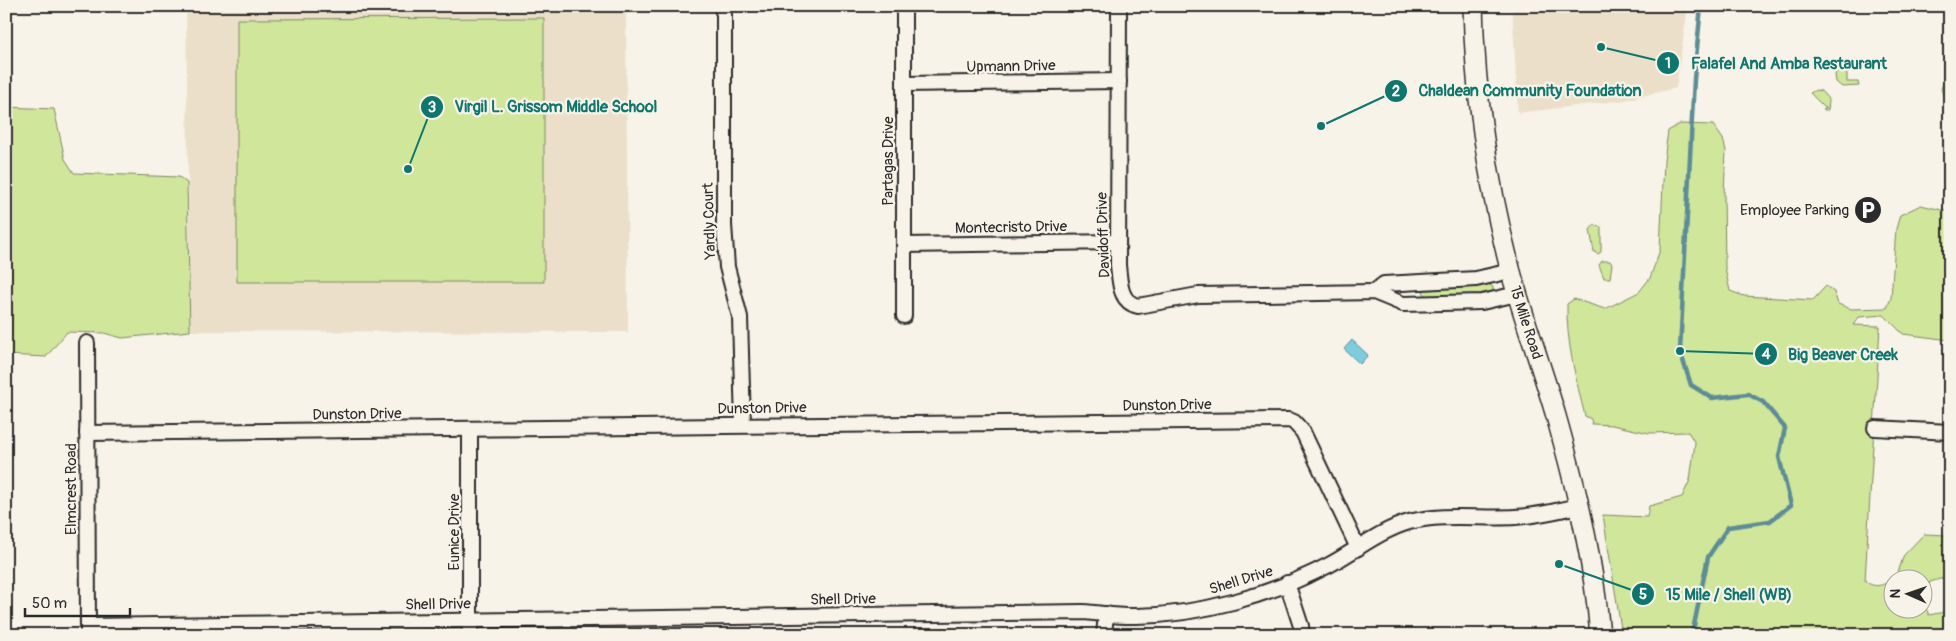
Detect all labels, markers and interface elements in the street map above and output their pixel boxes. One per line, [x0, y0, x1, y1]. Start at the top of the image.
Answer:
callout: Falafel And Amba Restaurant [1656, 48, 1897, 79]
text: 1 [1665, 54, 1671, 73]
text: Falafel And Amba Restaurant [1691, 54, 1887, 74]
street label: Upmann Drive [966, 56, 1056, 77]
callout: Chaldean Community Foundation [1383, 75, 1651, 106]
text: Chaldean Community Foundation [1418, 81, 1642, 101]
text: 2 [1392, 82, 1400, 101]
callout: Virgil L. Grissom Middle School [420, 91, 668, 122]
text: Virgil L. Grissom Middle School [455, 97, 658, 117]
text: 3 [428, 98, 436, 117]
street label: Partagas Drive [879, 116, 898, 206]
street label: Yardly Court [699, 181, 720, 261]
street label: Davidoff Drive [1092, 191, 1114, 278]
parking icon: Employee Parking [1853, 195, 1883, 225]
place label: Employee Parking [1740, 201, 1849, 220]
street label: Montecristo Drive [955, 217, 1068, 238]
street label: 15 Mile Road [1505, 284, 1546, 362]
callout: Big Beaver Creek [1753, 339, 1908, 370]
text: 4 [1762, 345, 1771, 364]
text: Big Beaver Creek [1788, 345, 1898, 365]
street label: Dunston Drive [1122, 395, 1212, 416]
street label: Dunston Drive [717, 398, 807, 419]
street label: Dunston Drive [312, 404, 402, 425]
street label: Elmcrest Road [62, 443, 81, 535]
street label: Eunice Drive [445, 493, 464, 570]
street label: Shell Drive [1207, 562, 1276, 599]
north arrow [1884, 568, 1934, 618]
callout: 15 Mile / Shell (WB) [1631, 579, 1802, 610]
text: 5 [1639, 585, 1647, 604]
text: 15 Mile / Shell (WB) [1666, 585, 1792, 605]
scale bar [25, 586, 130, 618]
street label: Shell Drive [810, 589, 877, 610]
text: N [1887, 589, 1904, 599]
text: 50 m [32, 594, 67, 613]
street label: Shell Drive [405, 594, 472, 615]

